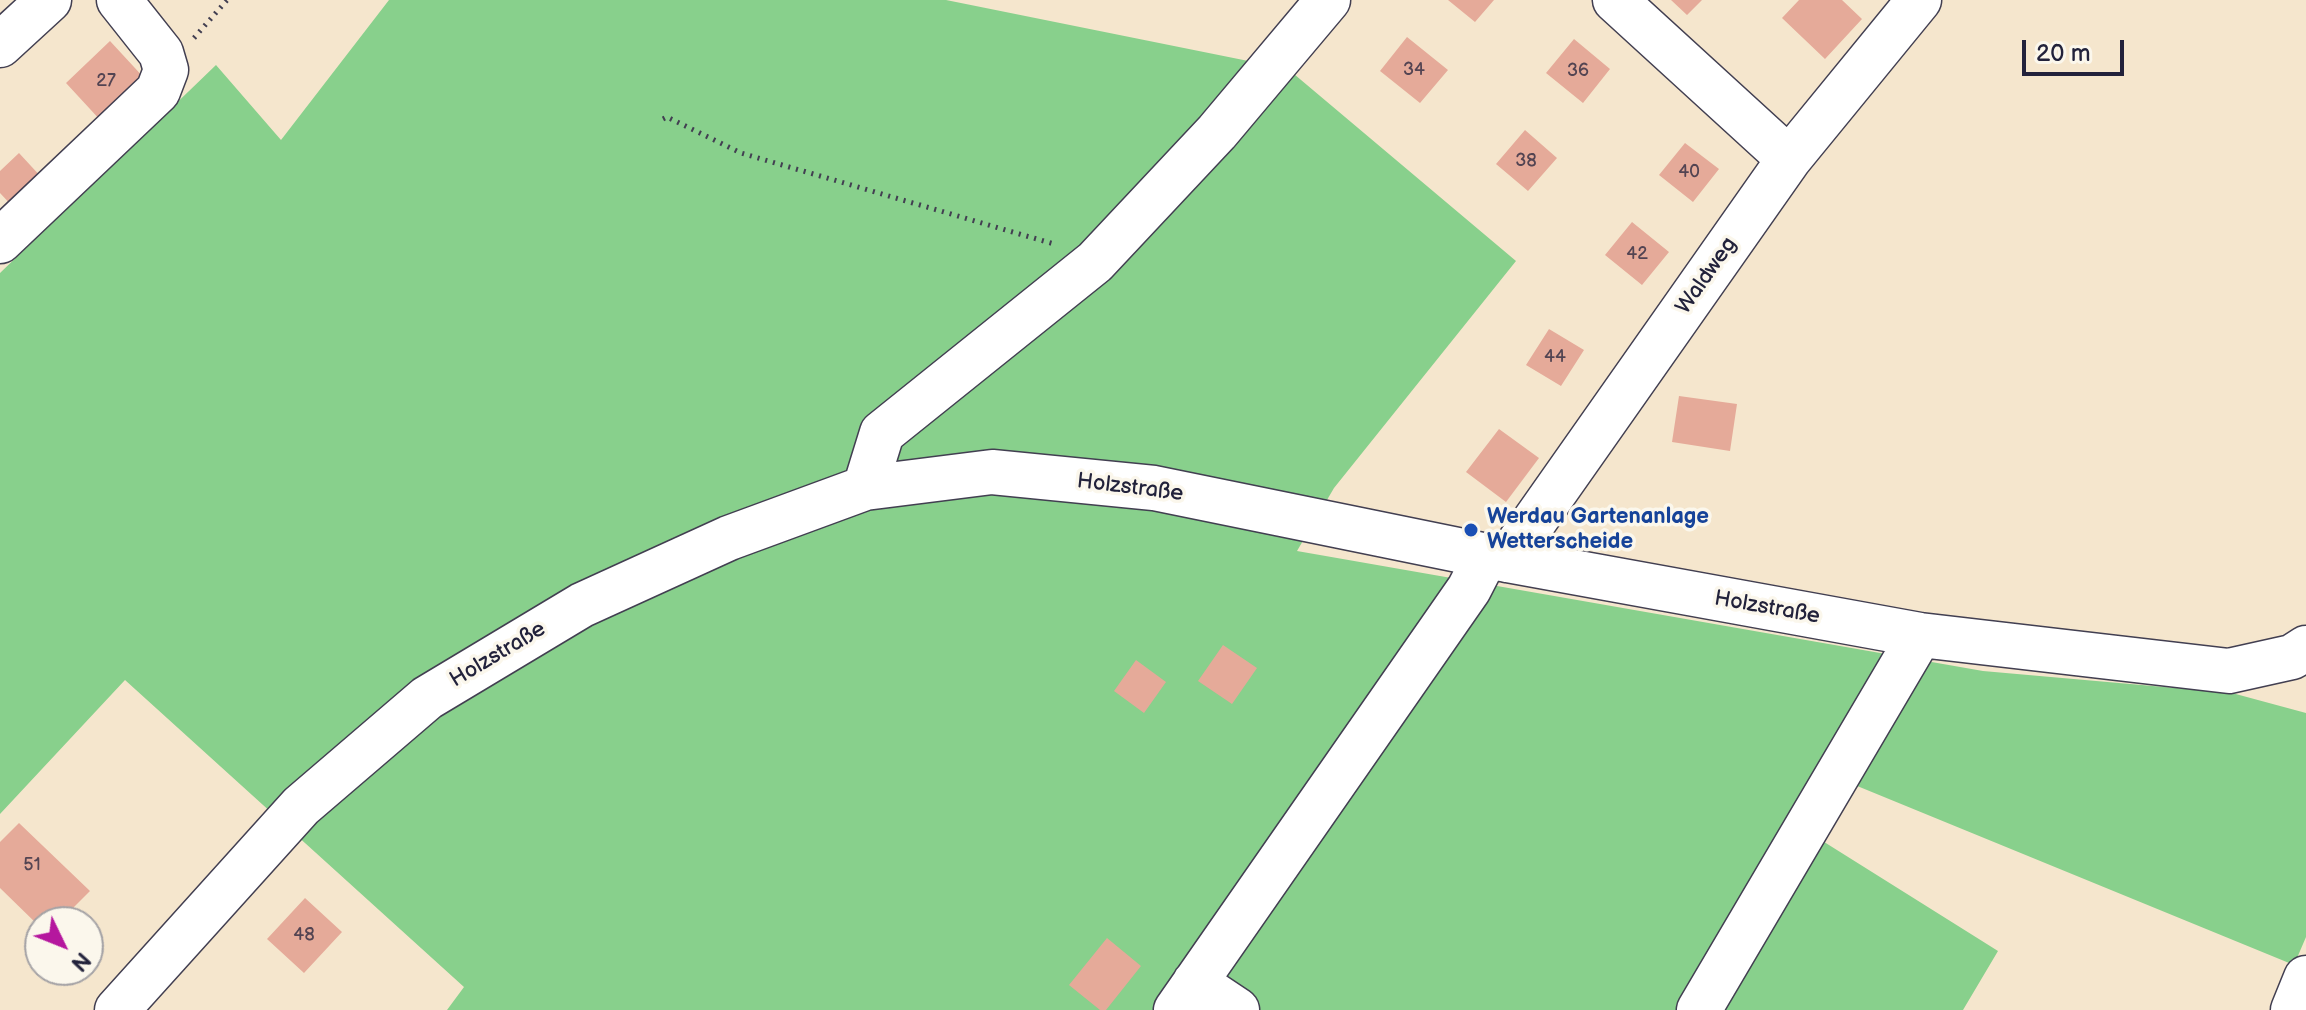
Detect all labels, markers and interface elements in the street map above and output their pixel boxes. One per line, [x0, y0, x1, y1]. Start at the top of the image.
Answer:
scale bar [2026, 24, 2128, 74]
text: 20 m [2036, 39, 2091, 68]
house number: 34 [1403, 59, 1425, 81]
house number: 36 [1567, 60, 1589, 82]
house number: 27 [96, 70, 116, 92]
house number: 38 [1515, 150, 1537, 172]
house number: 40 [1678, 161, 1700, 183]
street label: Waldweg [1671, 232, 1743, 320]
house number: 42 [1626, 243, 1648, 265]
house number: 44 [1544, 346, 1566, 368]
street label: Holzstraße [1075, 468, 1185, 508]
place label: Werdau Gartenanlage Wetterscheide [1487, 504, 1709, 556]
marker: Werdau Gartenanlage Wetterscheide [1462, 521, 1480, 539]
street label: Holzstraße [1712, 586, 1822, 630]
street label: Holzstraße [445, 616, 551, 694]
house number: 51 [23, 854, 41, 876]
north arrow [24, 906, 104, 986]
house number: 48 [293, 924, 315, 946]
text: N [65, 946, 96, 977]

